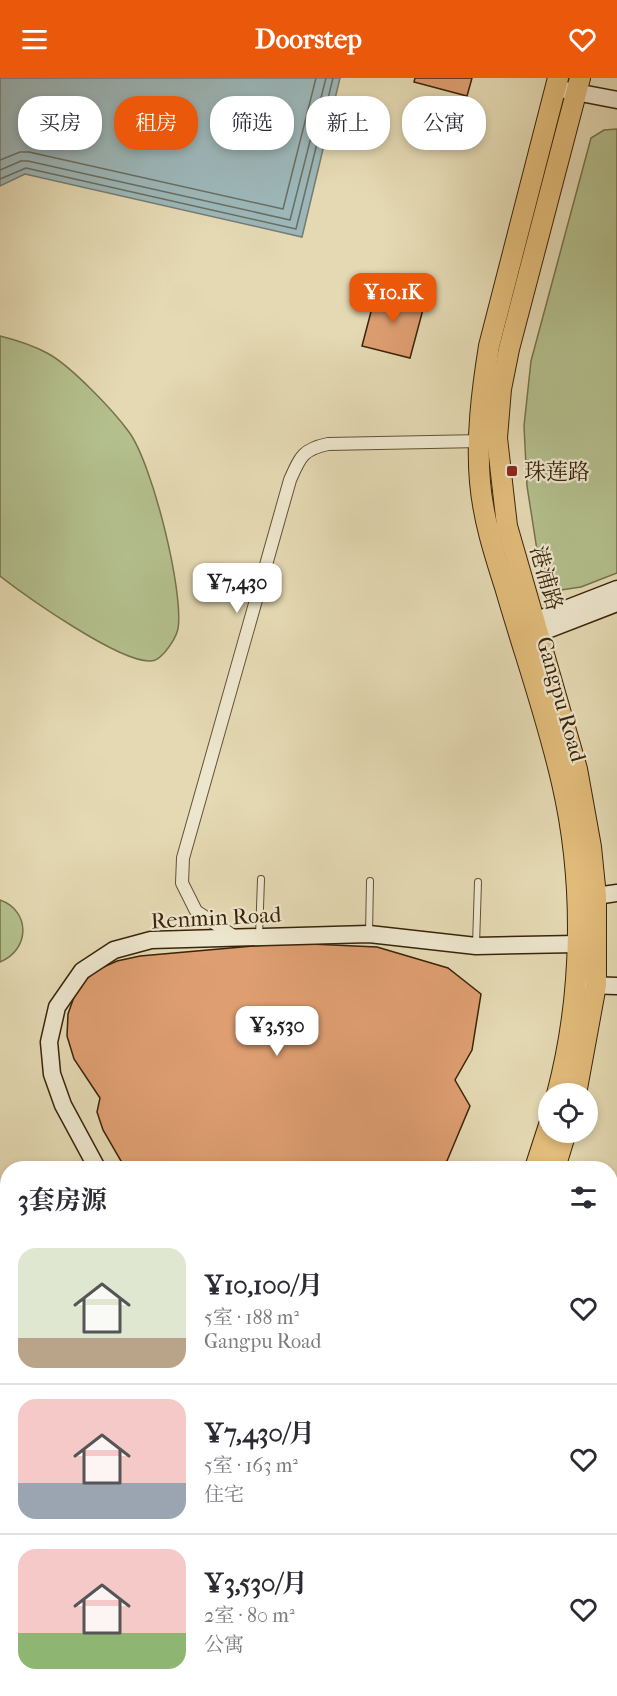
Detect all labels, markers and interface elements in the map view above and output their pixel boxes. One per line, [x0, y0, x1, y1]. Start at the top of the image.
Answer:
icon: menu [18, 23, 51, 56]
text: Doorstep [255, 23, 362, 55]
icon: heart [566, 23, 599, 56]
chip: 买房 [18, 96, 102, 150]
chip: 租房 [114, 96, 198, 150]
chip: 筛选 [210, 96, 294, 150]
chip: 新上 [306, 96, 390, 150]
chip: 公寓 [402, 96, 486, 150]
pin: ¥10.1K [344, 273, 442, 324]
text: ¥10.1K [363, 281, 423, 304]
place label: 珠莲路 [524, 459, 590, 485]
marker: 珠莲路 [505, 464, 519, 478]
street label: 港浦路 [524, 543, 568, 614]
pin: ¥7,430 [188, 563, 286, 614]
text: ¥7,430 [207, 571, 267, 594]
street label: Gangpu Road [531, 634, 592, 766]
street label: Renmin Road [150, 902, 283, 934]
pin: ¥3,530 [228, 1006, 326, 1057]
text: ¥3,530 [250, 1014, 304, 1037]
map controls [538, 1083, 598, 1143]
button: locate [538, 1083, 598, 1143]
icon: filters [567, 1181, 600, 1214]
text: 3套房源 [18, 1185, 107, 1216]
text: ¥10,100/月 [204, 1270, 323, 1301]
icon: home [66, 1272, 138, 1344]
icon: heart [567, 1292, 600, 1325]
text: 5室 · 188 m² [204, 1306, 299, 1329]
text: Gangpu Road [204, 1330, 321, 1353]
text: ¥7,430/月 [204, 1418, 315, 1449]
icon: home [66, 1423, 138, 1495]
icon: heart [567, 1443, 600, 1476]
text: 5室 · 163 m² [204, 1454, 298, 1477]
text: 住宅 [204, 1483, 244, 1506]
text: ¥3,530/月 [204, 1568, 308, 1599]
icon: home [66, 1573, 138, 1645]
icon: heart [567, 1593, 600, 1626]
text: 2室 · 80 m² [204, 1604, 295, 1627]
text: 公寓 [204, 1633, 244, 1656]

